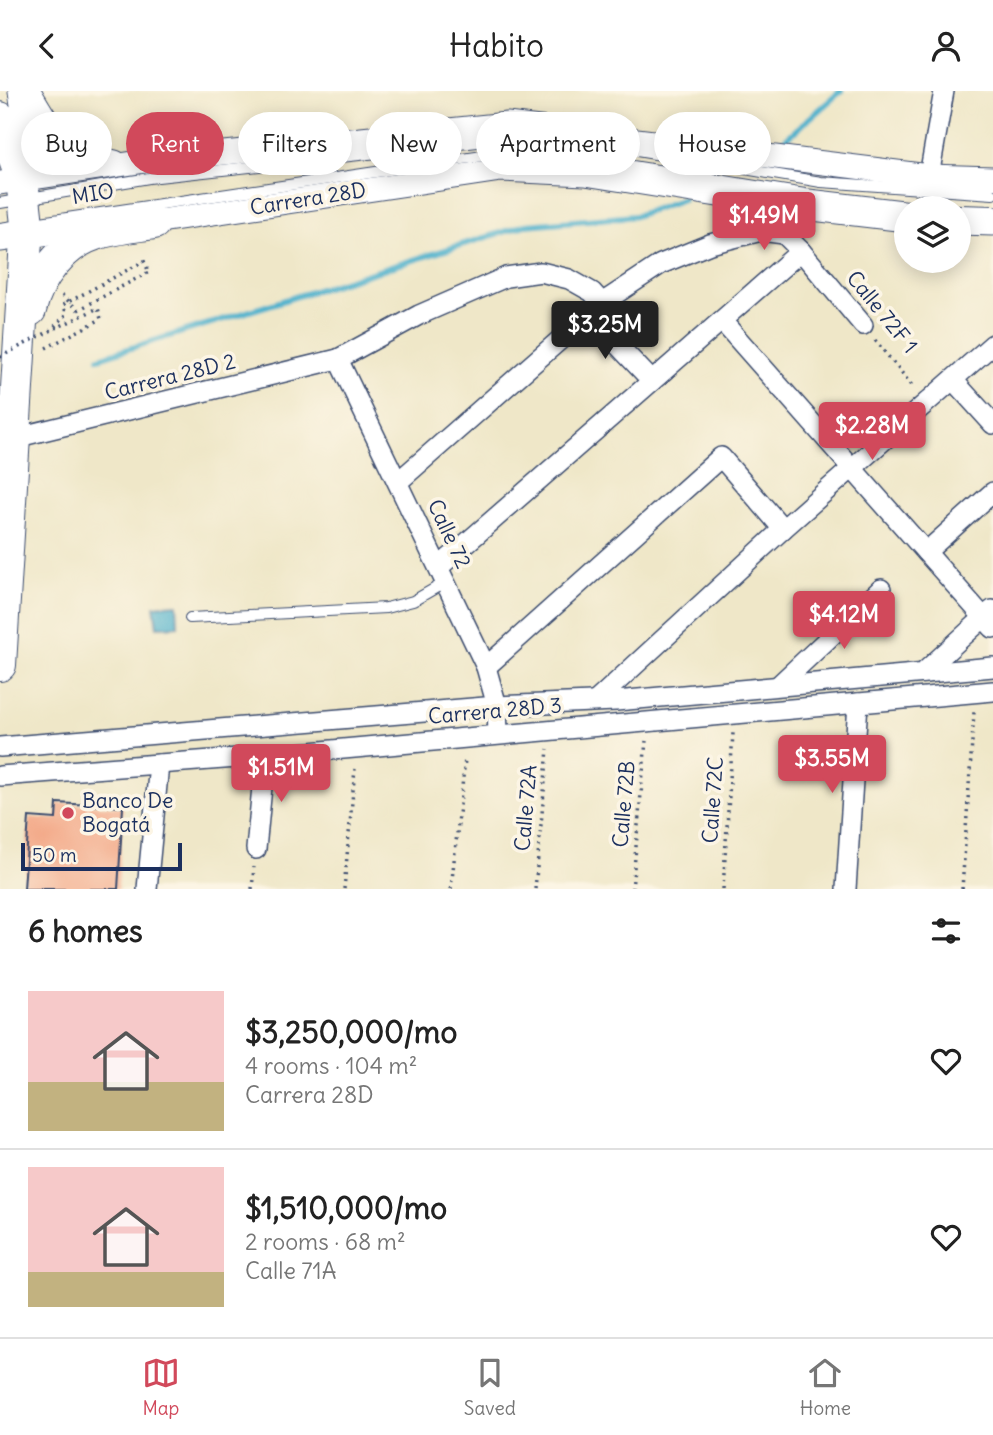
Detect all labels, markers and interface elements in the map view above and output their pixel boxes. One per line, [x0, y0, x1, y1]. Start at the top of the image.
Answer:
text: Habito [449, 25, 544, 66]
icon: back [28, 27, 66, 65]
icon: person [927, 27, 965, 65]
chip: Buy [21, 112, 112, 175]
chip: Rent [126, 112, 224, 175]
chip: Filters [238, 112, 352, 175]
chip: New [366, 112, 462, 175]
chip: Apartment [476, 112, 640, 175]
chip: House [654, 112, 771, 175]
street label: Carrera 28D [248, 176, 368, 221]
street label: MIO [70, 177, 116, 210]
pin: $1.49M [707, 193, 821, 252]
map controls [894, 196, 971, 273]
button: layers [894, 196, 971, 273]
text: $1.49M [728, 200, 800, 229]
street label: Calle 72F 1 [841, 265, 924, 358]
pin: $3.25M [548, 301, 662, 361]
text: $3.25M [567, 309, 643, 338]
street label: Carrera 28D 2 [102, 347, 238, 406]
pin: $2.28M [815, 403, 929, 462]
text: $2.28M [835, 410, 909, 439]
street label: Calle 72 [422, 495, 477, 573]
pin: $4.12M [787, 591, 901, 651]
text: $4.12M [809, 599, 879, 628]
street label: Carrera 28D 3 [427, 691, 563, 730]
pin: $3.55M [775, 735, 889, 795]
text: $3.55M [794, 743, 870, 772]
pin: $1.51M [224, 745, 338, 804]
text: $1.51M [247, 752, 315, 781]
street label: Calle 72C [696, 755, 729, 844]
street label: Calle 72B [606, 759, 641, 848]
street label: Calle 72A [508, 764, 543, 852]
place label: Banco De Bogatá [82, 787, 173, 838]
marker: Banco De Bogatá [60, 805, 76, 821]
scale bar [21, 840, 182, 872]
text: 50 m [32, 843, 77, 867]
text: 6 homes [28, 912, 143, 950]
icon: filters [927, 912, 965, 950]
text: $3,250,000/mo [245, 1013, 457, 1051]
icon: home [84, 1019, 168, 1103]
icon: heart [927, 1042, 965, 1080]
text: 4 rooms · 104 m² [245, 1051, 417, 1080]
text: Carrera 28D [245, 1080, 373, 1109]
text: $1,510,000/mo [245, 1189, 447, 1227]
icon: home [84, 1195, 168, 1279]
icon: heart [927, 1218, 965, 1256]
text: 2 rooms · 68 m² [245, 1227, 406, 1256]
text: Calle 71A [245, 1256, 336, 1285]
tab: Map [142, 1354, 180, 1420]
tab: Saved [464, 1354, 516, 1420]
tab: Home [800, 1354, 851, 1420]

